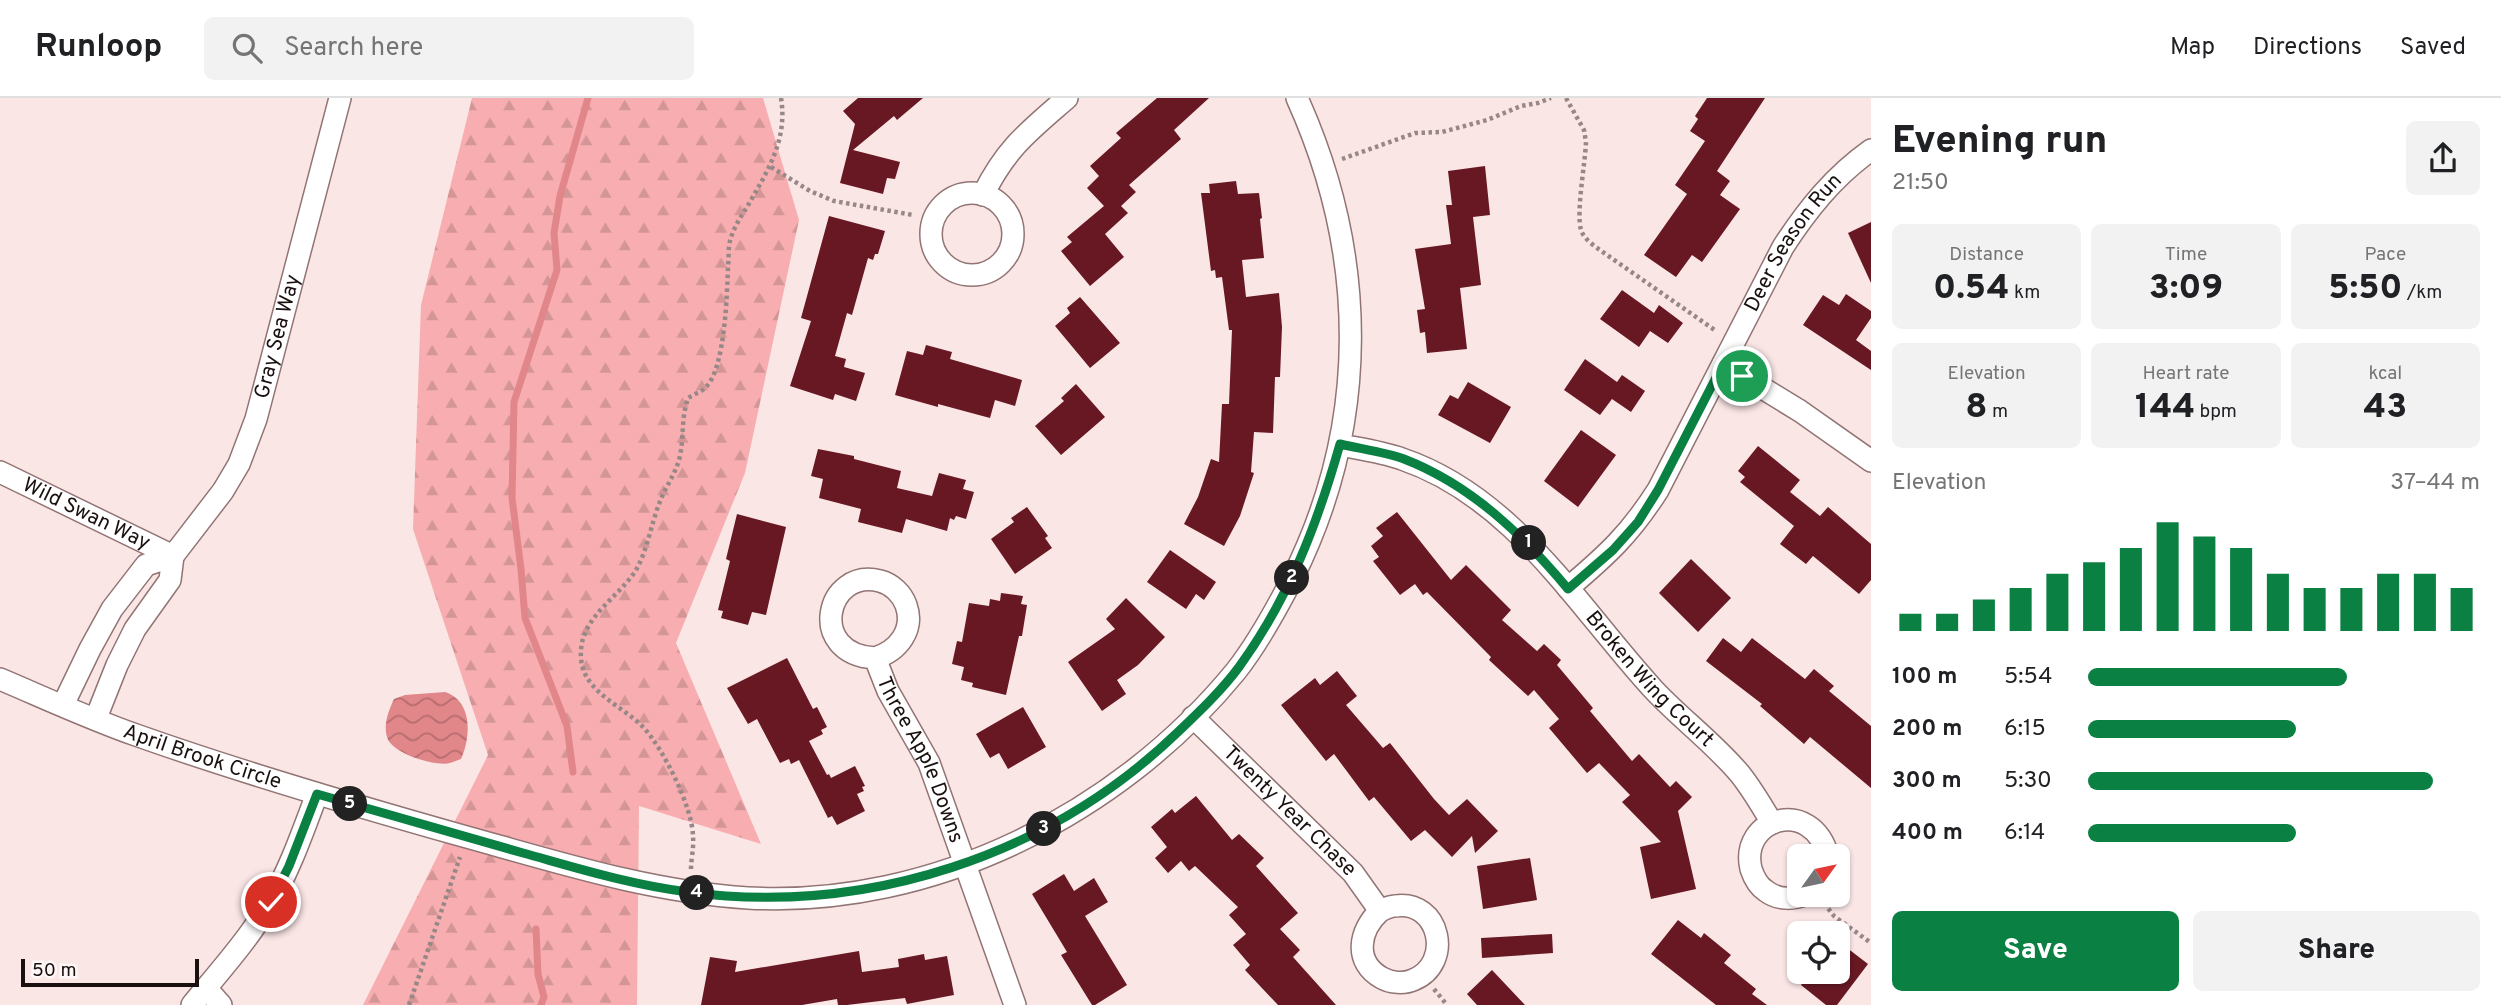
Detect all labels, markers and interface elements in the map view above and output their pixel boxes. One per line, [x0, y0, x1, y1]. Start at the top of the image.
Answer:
search box [204, 17, 694, 80]
text: Runloop [35, 27, 162, 69]
icon: search [228, 29, 266, 67]
text: Search here [284, 32, 423, 65]
text: Map [2170, 33, 2215, 63]
text: Directions [2253, 33, 2362, 63]
text: Saved [2400, 33, 2466, 63]
text: Evening run [1892, 118, 2107, 167]
button: share [2406, 121, 2480, 195]
street label: Deer Season Run [1738, 168, 1848, 316]
text: 21:50 [1892, 169, 1949, 198]
text: Distance [1949, 243, 2024, 267]
text: Time [2165, 243, 2207, 267]
text: Pace [2364, 243, 2406, 267]
text: 0.54 [1933, 267, 2010, 311]
text: 3:09 [2149, 267, 2223, 311]
text: 5:50 [2328, 267, 2403, 311]
street label: Gray Sea Way [248, 272, 307, 402]
text: km [2010, 281, 2040, 305]
text: /km [2403, 281, 2442, 305]
pin [1712, 346, 1772, 406]
icon: arrive [1723, 357, 1761, 395]
text: Elevation [1948, 362, 2026, 386]
text: Heart rate [2143, 362, 2229, 386]
text: kcal [2368, 362, 2402, 386]
text: 8 [1965, 386, 1988, 430]
text: 144 [2135, 386, 2195, 430]
text: 43 [2363, 386, 2407, 430]
text: m [1988, 400, 2008, 424]
text: bpm [2195, 400, 2237, 424]
text: Elevation [1892, 469, 1987, 498]
text: 37–44 m [2390, 469, 2480, 498]
street label: Wild Swan Way [18, 471, 155, 556]
pin: 1 [1512, 526, 1546, 560]
text: 1 [1525, 530, 1532, 554]
pin: 2 [1274, 560, 1310, 596]
text: 2 [1286, 565, 1297, 589]
street label: Broken Wing Court [1579, 605, 1720, 753]
text: 100 m [1892, 663, 1957, 692]
text: 5:54 [2004, 663, 2052, 692]
street label: Three Apple Downs [870, 673, 970, 847]
text: 200 m [1892, 715, 1962, 744]
text: 6:15 [2004, 715, 2046, 744]
street label: April Brook Circle [120, 718, 285, 796]
street label: Twenty Year Chase [1217, 740, 1362, 883]
text: 300 m [1892, 767, 1962, 796]
text: 5:30 [2004, 767, 2052, 796]
pin: 5 [332, 786, 368, 822]
text: 5 [344, 791, 355, 815]
pin: 3 [1026, 812, 1062, 846]
text: 3 [1038, 816, 1049, 840]
text: 400 m [1892, 819, 1963, 848]
text: 6:14 [2004, 819, 2045, 848]
north arrow [1787, 844, 1850, 906]
map controls [1787, 844, 1850, 984]
pin [241, 872, 301, 932]
pin: 4 [680, 876, 714, 910]
text: 4 [690, 880, 703, 904]
icon: check [252, 883, 290, 921]
button: Save [1892, 911, 2179, 991]
button: Share [2193, 911, 2480, 991]
button: locate [1787, 921, 1850, 984]
scale bar [21, 956, 200, 988]
text: 50 m [32, 959, 77, 983]

